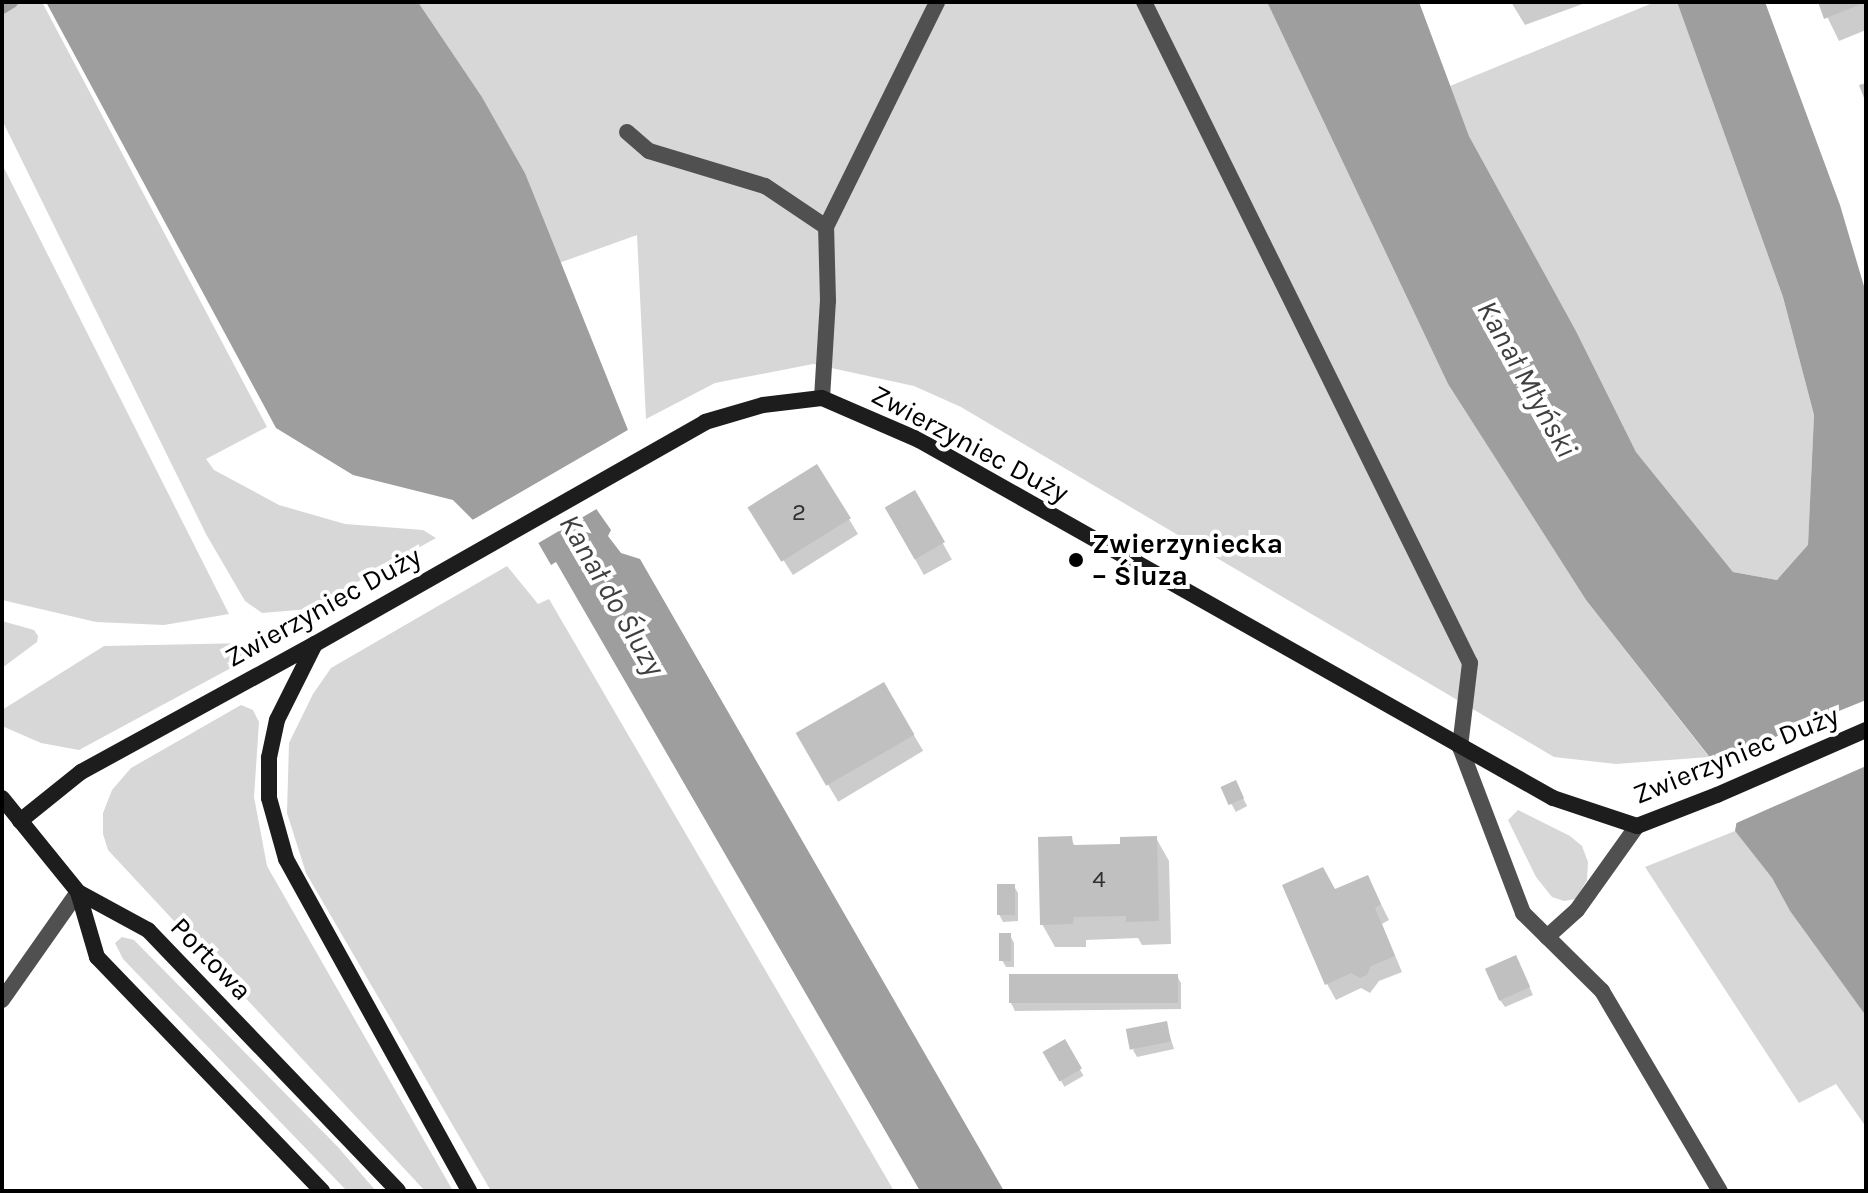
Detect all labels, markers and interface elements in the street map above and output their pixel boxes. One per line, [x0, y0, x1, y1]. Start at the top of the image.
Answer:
water label: Kanał Młyński [1469, 294, 1585, 464]
street label: Zwierzyniec Duży [866, 378, 1074, 510]
house number: 2 [792, 499, 806, 527]
water label: Kanał do Śluzy [551, 508, 673, 682]
place label: Zwierzyniecka – Śluza [1092, 527, 1283, 593]
street label: Zwierzyniec Duży [219, 539, 427, 675]
marker: Zwierzyniecka – Śluza [1067, 551, 1085, 569]
street label: Zwierzyniec Duży [1628, 699, 1844, 811]
house number: 4 [1092, 866, 1106, 894]
street label: Portowa [163, 910, 259, 1008]

